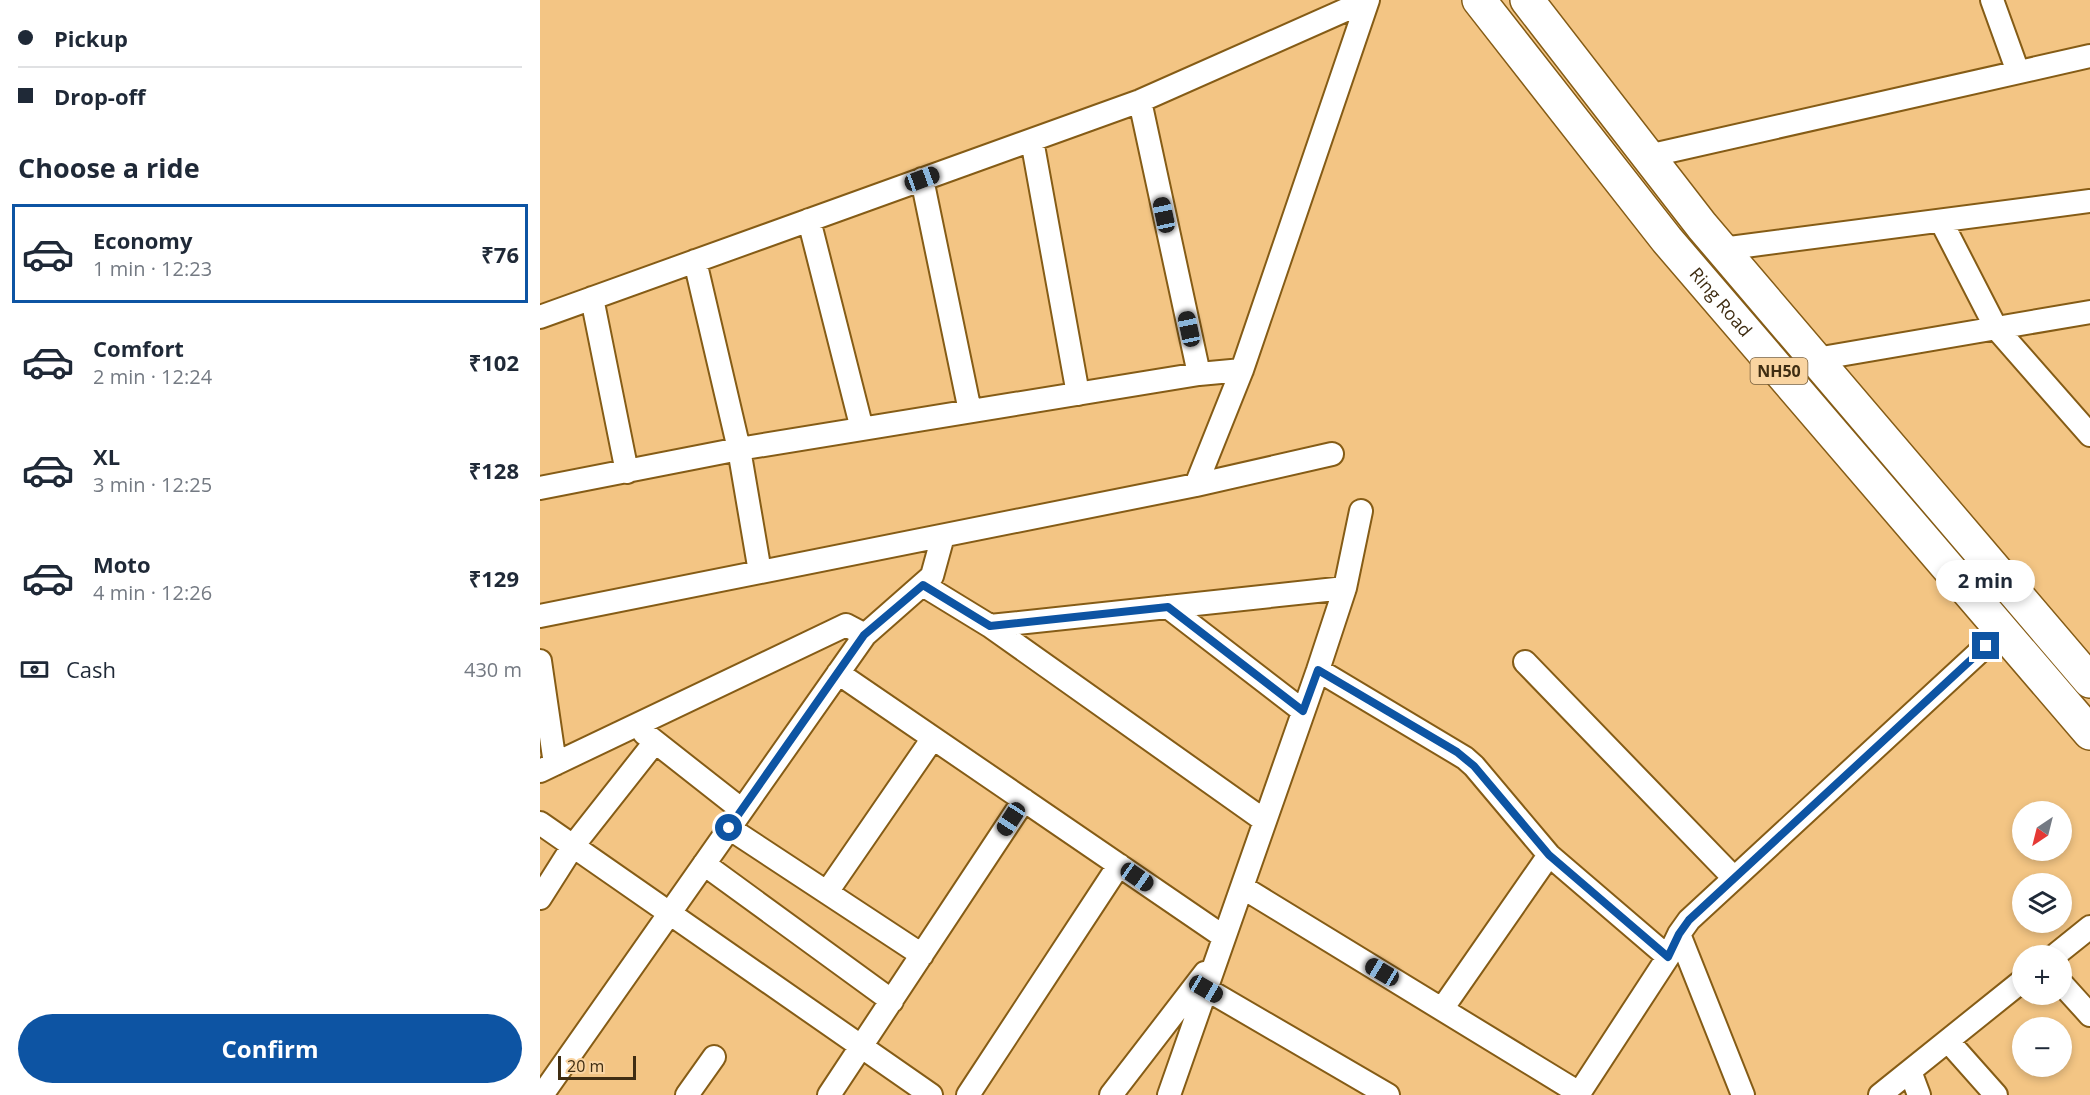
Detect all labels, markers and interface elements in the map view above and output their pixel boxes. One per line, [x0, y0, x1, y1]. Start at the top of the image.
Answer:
text: Pickup [54, 23, 128, 53]
text: Drop-off [54, 81, 146, 111]
text: Choose a ride [18, 149, 200, 186]
car [902, 164, 942, 194]
car [1151, 196, 1177, 234]
text: Economy [93, 225, 192, 255]
icon: car [21, 227, 75, 281]
text: ₹76 [481, 239, 519, 269]
text: 1 min · 12:23 [93, 255, 212, 282]
street label: Ring Road [1685, 262, 1758, 341]
car [1176, 310, 1202, 348]
text: Comfort [93, 333, 184, 363]
icon: car [21, 335, 75, 389]
text: ₹102 [469, 347, 519, 377]
road number: NH50 [1750, 358, 1808, 384]
text: 2 min · 12:24 [93, 363, 212, 390]
text: XL [93, 441, 120, 471]
icon: car [21, 443, 75, 497]
text: ₹128 [469, 455, 519, 485]
text: 3 min · 12:25 [93, 471, 212, 498]
text: Moto [93, 549, 151, 579]
icon: car [21, 551, 75, 605]
callout: 2 min [1936, 559, 2036, 601]
text: ₹129 [469, 563, 519, 593]
text: 2 min [1958, 567, 2013, 594]
text: 4 min · 12:26 [93, 579, 212, 606]
route end [1972, 632, 1999, 659]
icon: cash [18, 653, 51, 686]
text: Cash [66, 654, 116, 684]
text: 430 m [464, 656, 522, 683]
car [994, 799, 1028, 839]
north arrow [2012, 801, 2072, 861]
map controls [2012, 801, 2072, 1077]
route start [715, 814, 742, 841]
car [1117, 859, 1157, 895]
button: layers [2012, 873, 2072, 933]
button: + [2012, 945, 2072, 1005]
car [1362, 955, 1402, 989]
car [1186, 972, 1226, 1006]
button: Confirm [18, 1014, 522, 1083]
button: − [2012, 1017, 2072, 1077]
scale bar [558, 1053, 636, 1080]
text: 20 m [567, 1055, 604, 1077]

